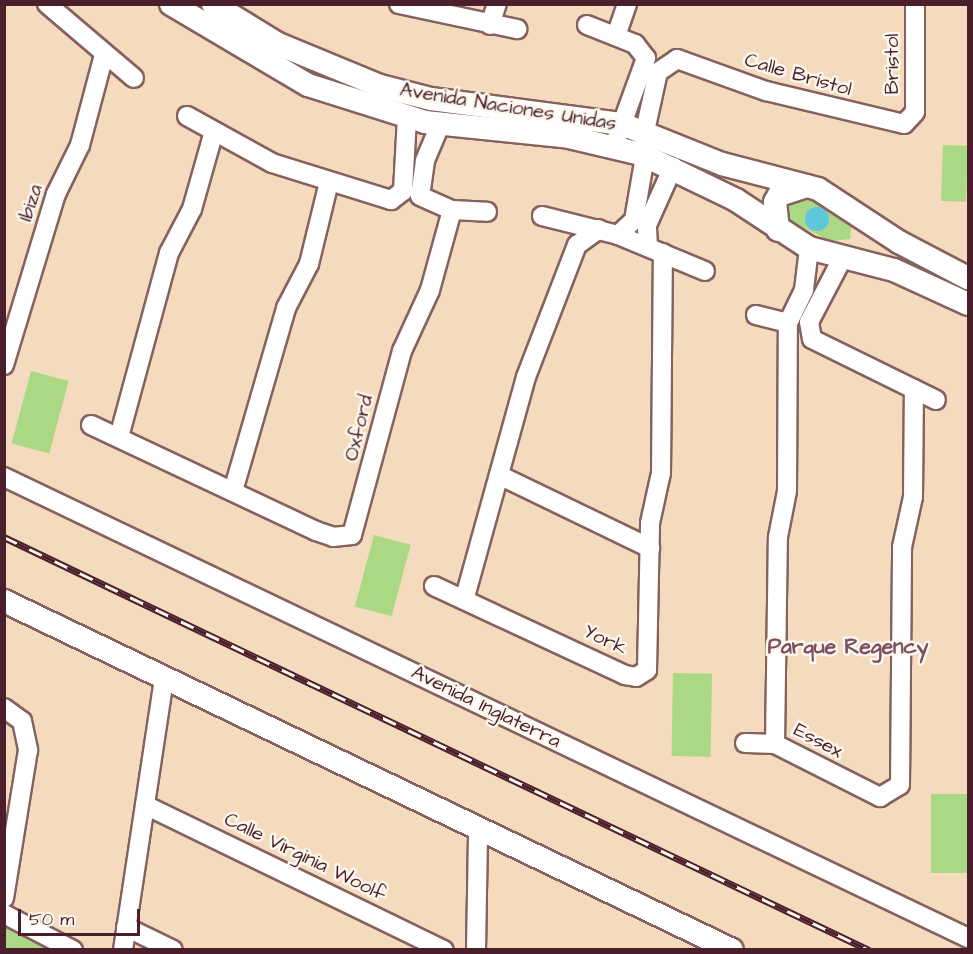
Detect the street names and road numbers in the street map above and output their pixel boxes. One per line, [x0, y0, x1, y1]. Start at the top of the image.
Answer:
street label: Bristol [880, 34, 904, 94]
street label: Calle Brístol [742, 48, 854, 102]
street label: Avenida Naciones Unidas [398, 78, 618, 136]
street label: Ibiza [14, 182, 48, 224]
street label: Oxford [339, 392, 379, 464]
street label: York [579, 619, 631, 661]
street label: Avenida Inglaterra [407, 660, 565, 754]
street label: Essex [789, 718, 847, 764]
street label: Calle Virginia Woolf [220, 807, 390, 907]

